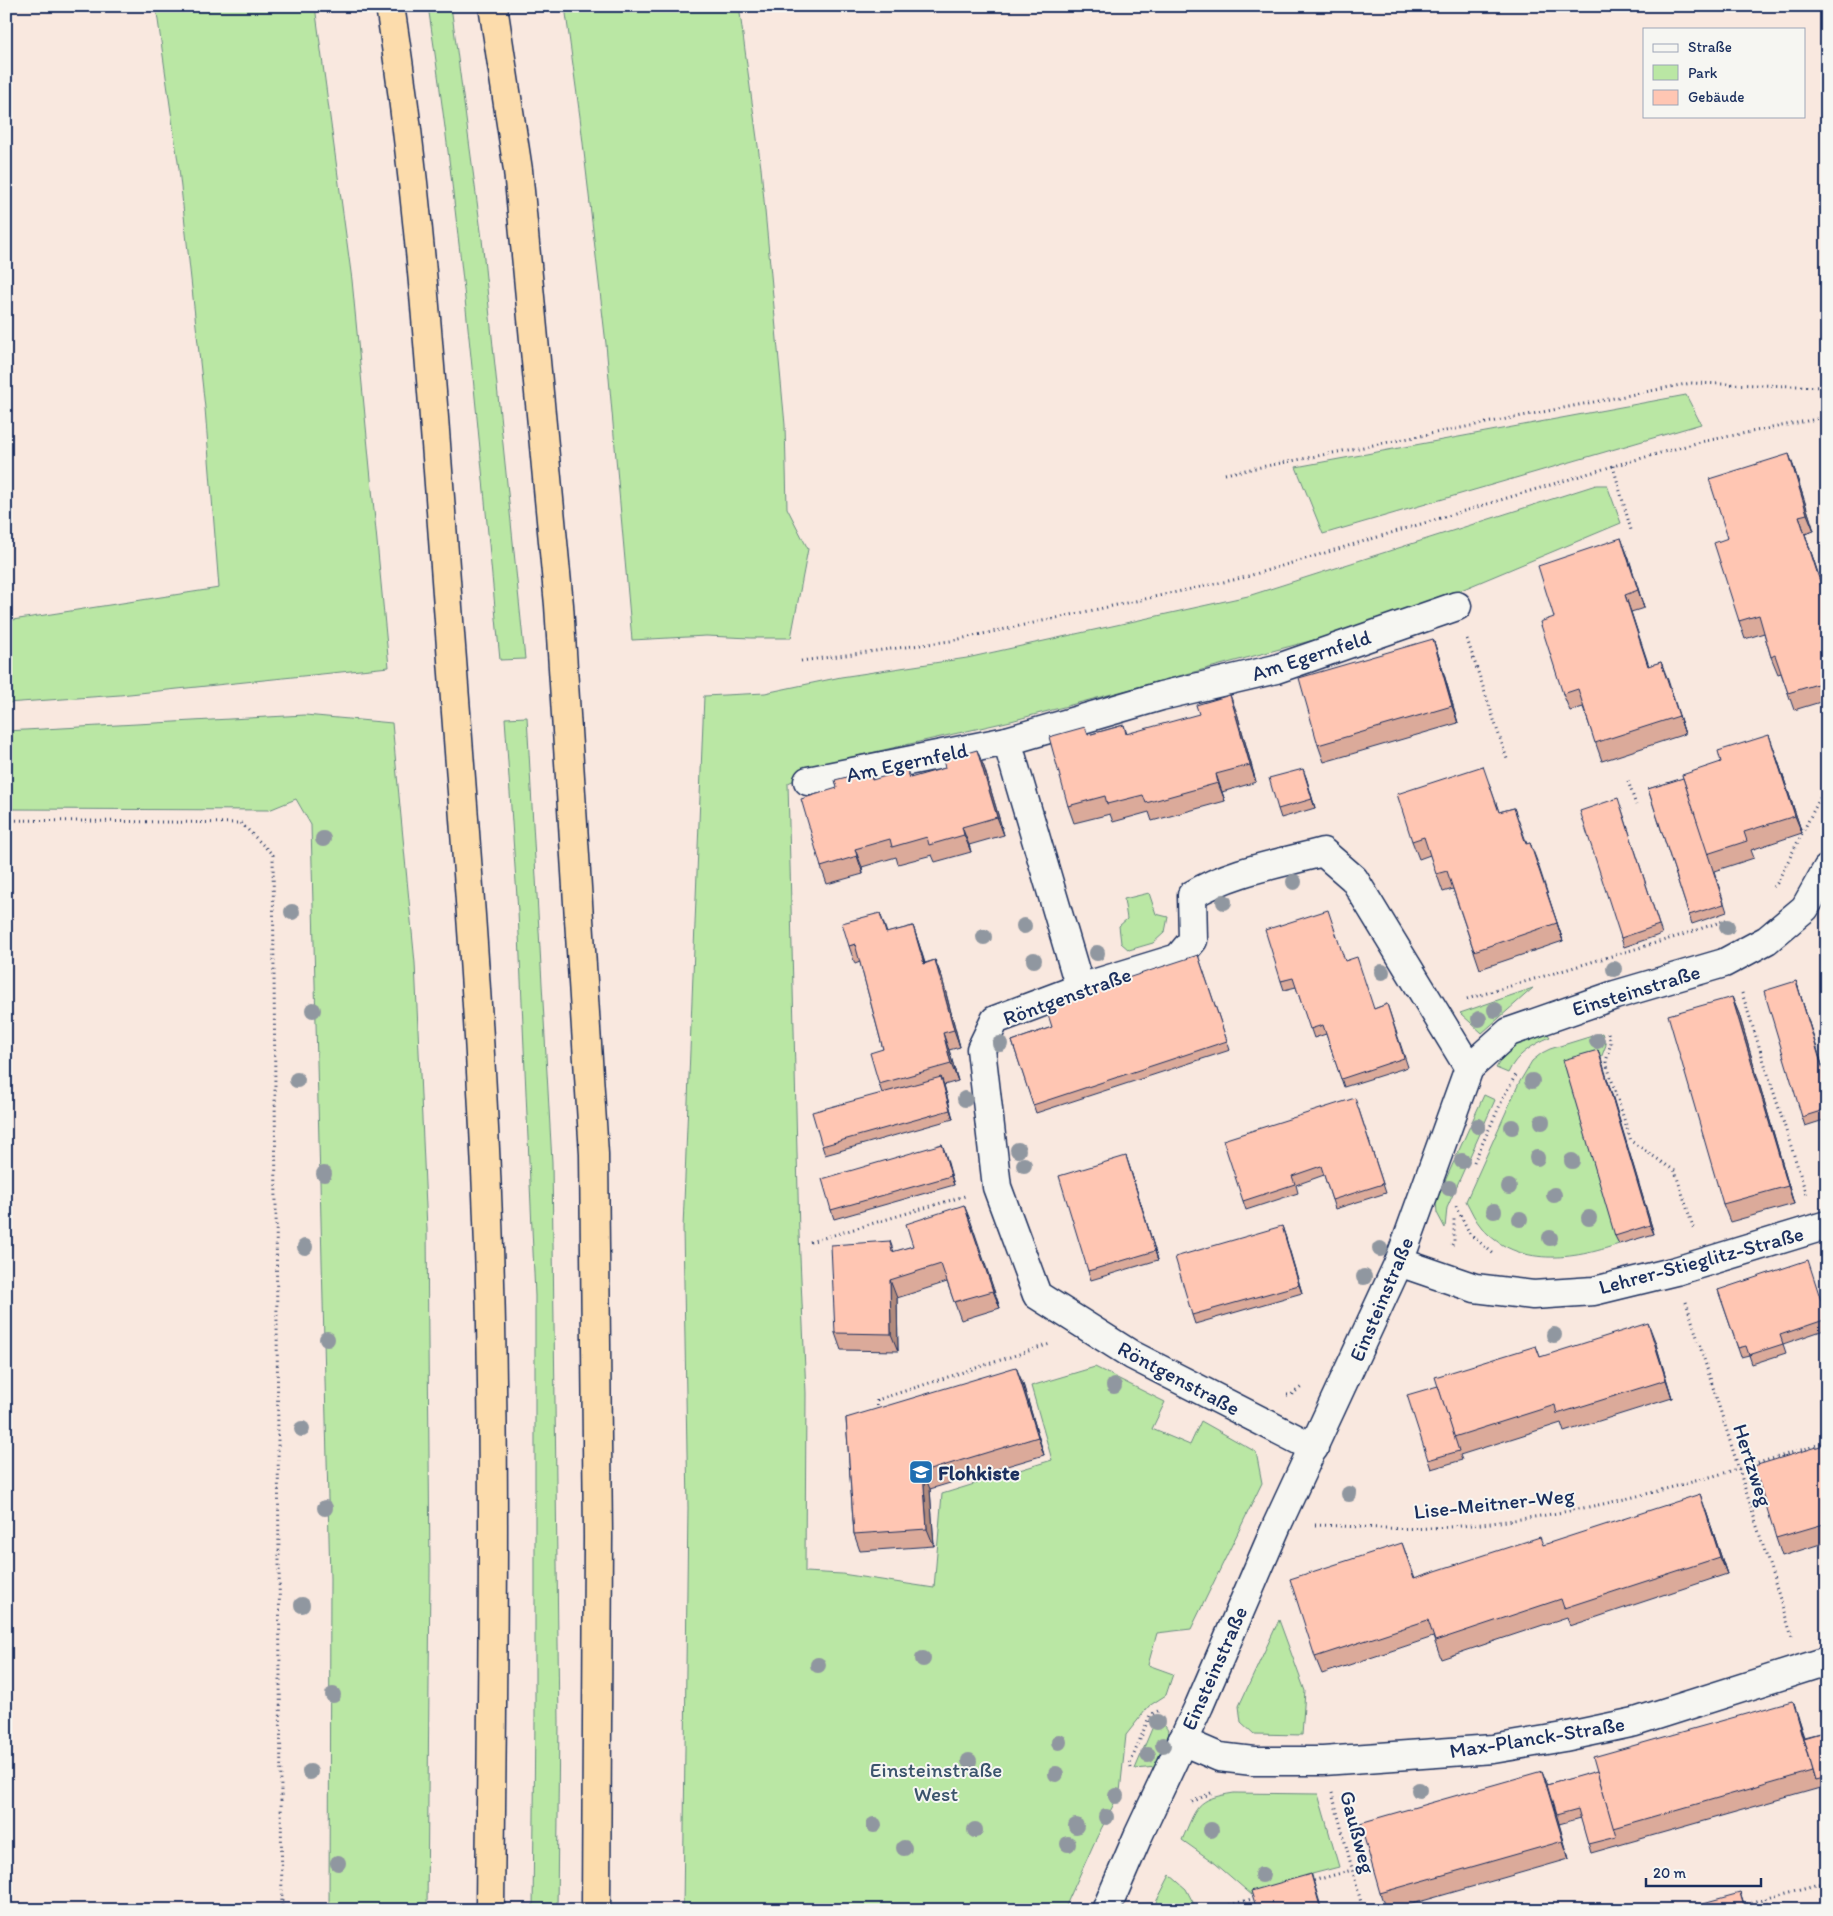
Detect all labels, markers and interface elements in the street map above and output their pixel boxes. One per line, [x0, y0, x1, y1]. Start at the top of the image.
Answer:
legend [1643, 28, 1806, 118]
text: Straße [1688, 38, 1732, 56]
text: Park [1688, 64, 1718, 82]
text: Gebäude [1688, 88, 1745, 106]
street label: Am Egernfeld [1248, 624, 1374, 686]
street label: Am Egernfeld [844, 737, 971, 787]
street label: Einsteinstraße [1569, 959, 1703, 1021]
street label: Röntgenstraße [999, 961, 1135, 1031]
street label: Lehrer-Stieglitz-Straße [1596, 1221, 1806, 1299]
street label: Einsteinstraße [1344, 1233, 1418, 1365]
street label: Röntgenstraße [1114, 1335, 1244, 1421]
street label: Hertzweg [1728, 1421, 1778, 1510]
school or university icon: Flohkiste [908, 1459, 934, 1485]
place label: Flohkiste [938, 1460, 1020, 1485]
street label: Lise-Meitner-Weg [1412, 1482, 1576, 1524]
street label: Einsteinstraße [1176, 1602, 1252, 1734]
street label: Max-Planck-Straße [1448, 1711, 1627, 1763]
park label: Einsteinstraße West [870, 1757, 1002, 1806]
street label: Gaußweg [1335, 1788, 1381, 1877]
scale bar [1646, 1856, 1760, 1888]
text: 20 m [1653, 1864, 1687, 1882]

